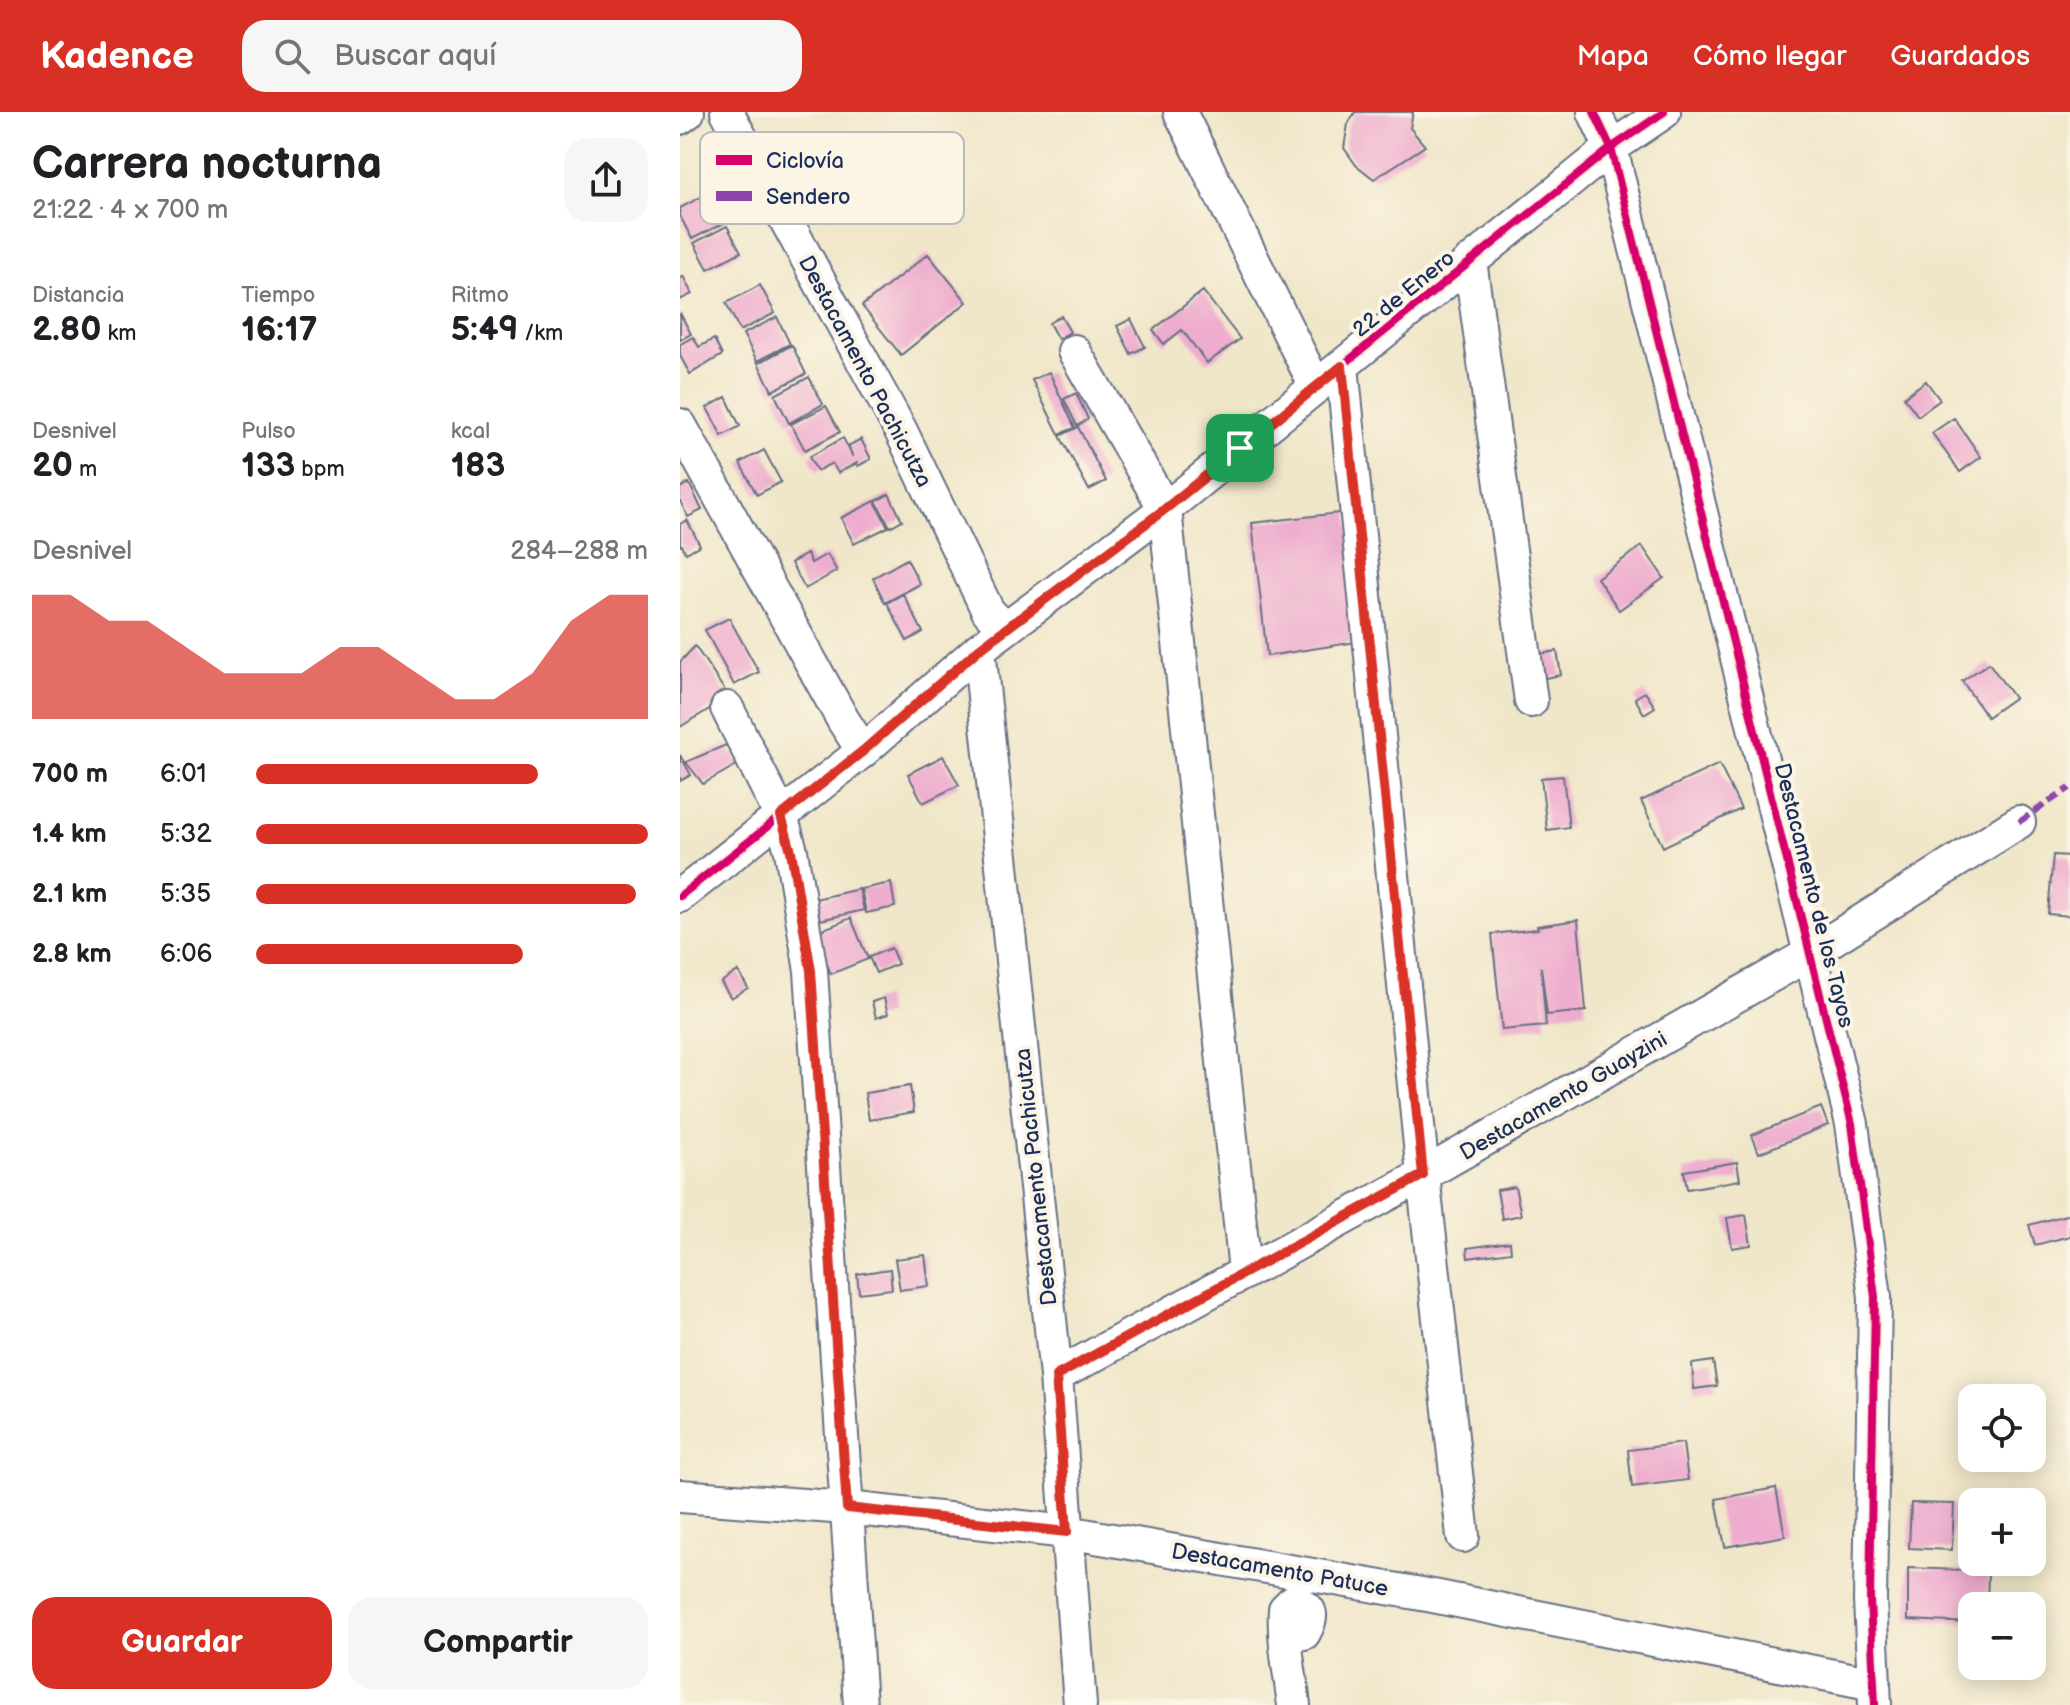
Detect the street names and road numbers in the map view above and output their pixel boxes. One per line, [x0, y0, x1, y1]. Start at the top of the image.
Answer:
street label: 22 de Enero [1347, 245, 1460, 344]
street label: Destacamento Pachicutza [792, 251, 937, 492]
street label: Destacamento de los Tayos [1768, 760, 1860, 1031]
street label: Destacamento Guayzini [1455, 1026, 1672, 1167]
street label: Destacamento Pachicutza [1010, 1047, 1063, 1307]
street label: Destacamento Patuce [1169, 1538, 1390, 1603]

